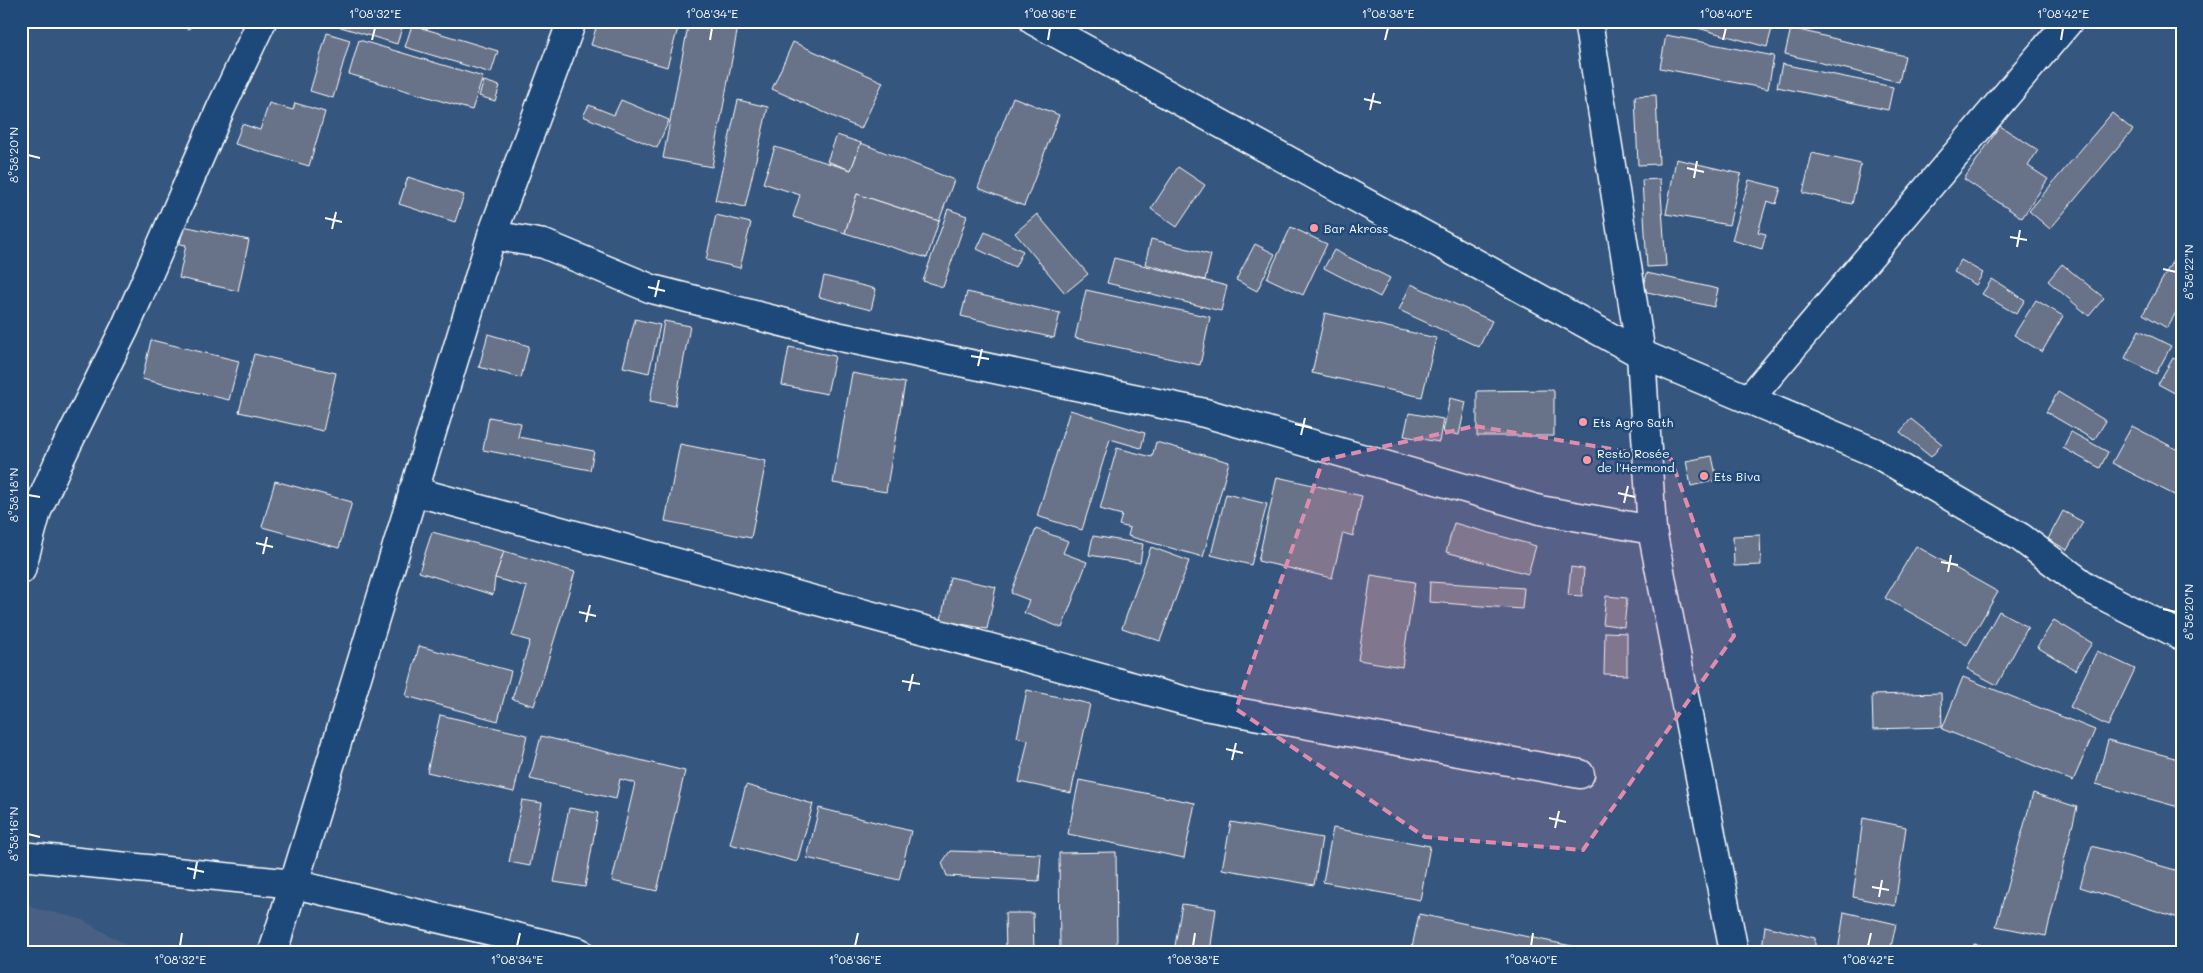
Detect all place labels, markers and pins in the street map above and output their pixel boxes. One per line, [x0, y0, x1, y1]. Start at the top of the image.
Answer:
place label: Bar Akross [1324, 220, 1388, 236]
marker: Bar Akross [1308, 222, 1320, 234]
place label: Ets Agro Sath [1593, 414, 1674, 430]
marker: Ets Agro Sath [1577, 416, 1589, 428]
place label: Resto Rosée de l'Hermond [1597, 445, 1675, 475]
marker: Resto Rosée de l'Hermond [1581, 454, 1593, 466]
place label: Ets Biva [1714, 468, 1761, 484]
marker: Ets Biva [1698, 470, 1710, 482]

